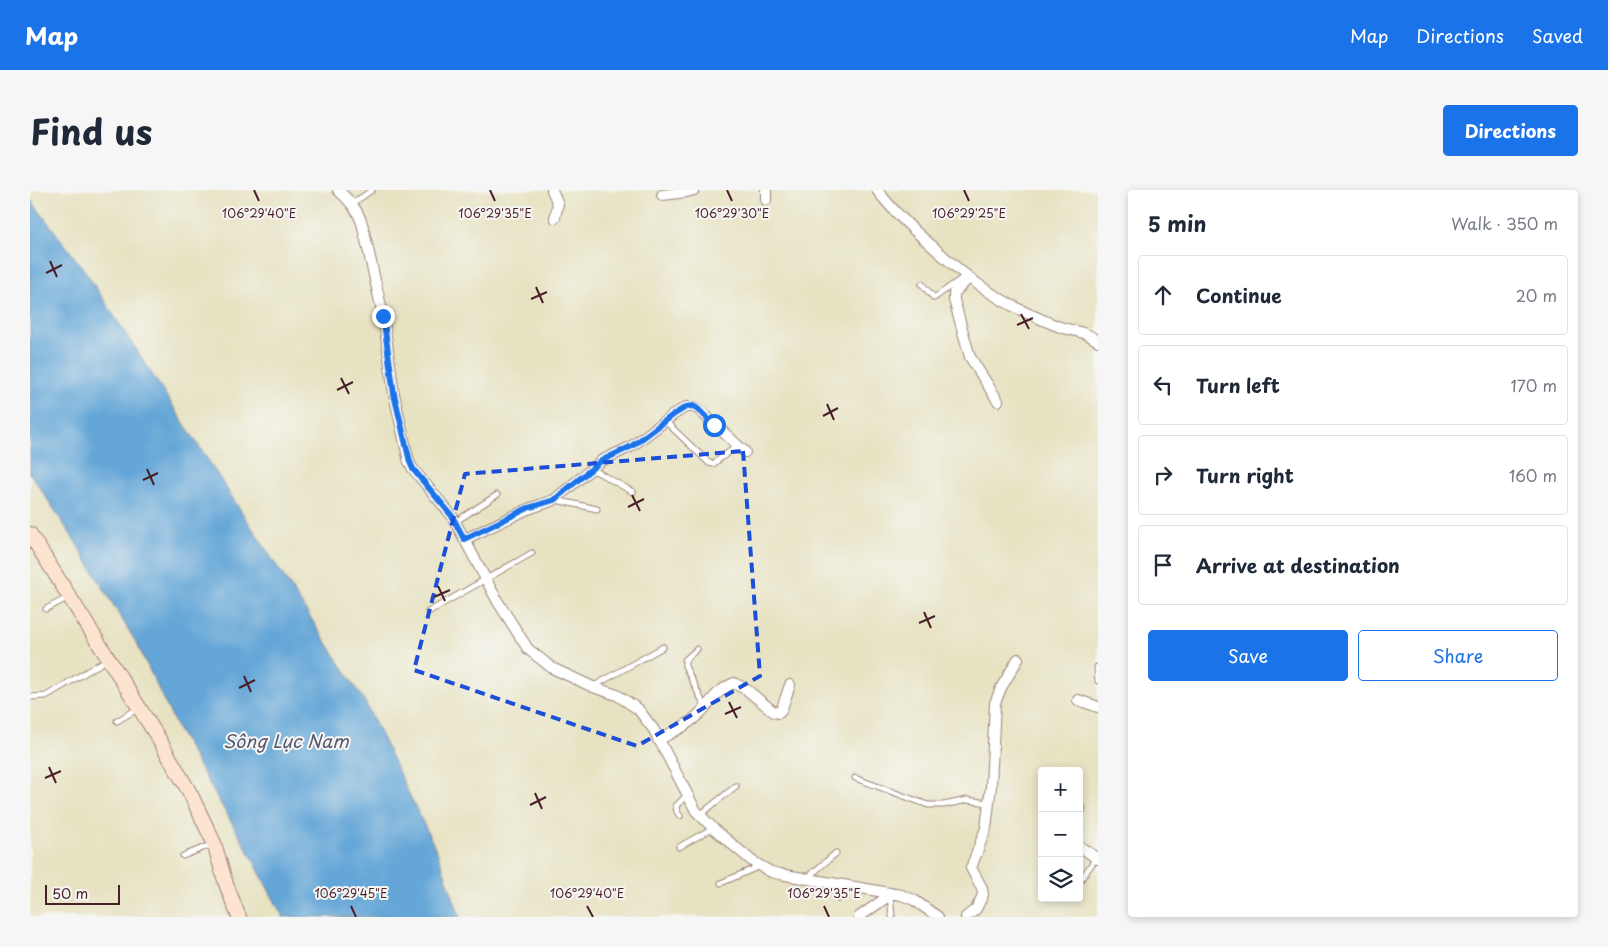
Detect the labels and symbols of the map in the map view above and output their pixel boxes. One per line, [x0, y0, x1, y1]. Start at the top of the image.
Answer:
text: 106°29'40"E [222, 204, 296, 222]
text: 106°29'35"E [458, 204, 532, 222]
text: 106°29'30"E [695, 204, 769, 222]
text: 106°29'25"E [932, 204, 1006, 222]
route end [372, 305, 395, 328]
route start [703, 414, 726, 437]
water label: Sông Lục Nam [223, 727, 349, 754]
scale bar [45, 882, 120, 905]
text: 106°29'45"E [314, 884, 388, 902]
text: 106°29'40"E [550, 884, 624, 902]
text: 106°29'35"E [787, 884, 861, 902]

